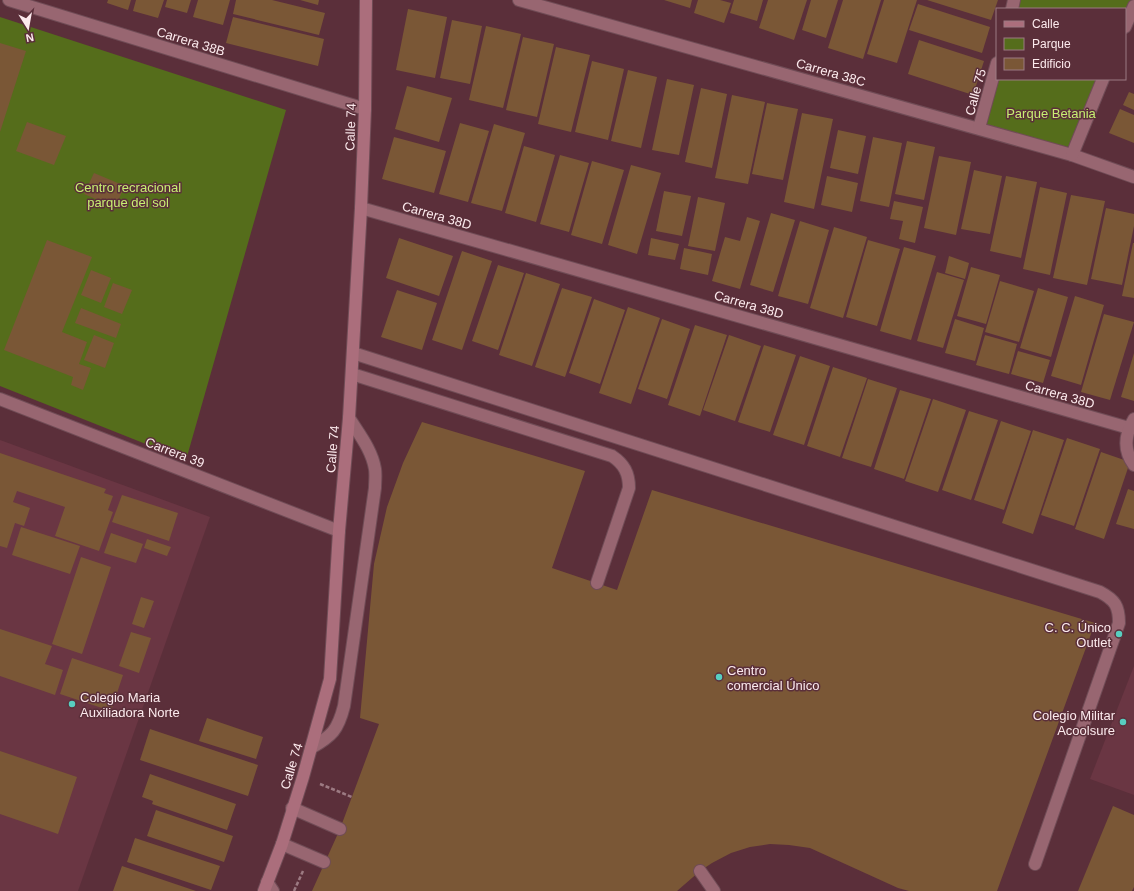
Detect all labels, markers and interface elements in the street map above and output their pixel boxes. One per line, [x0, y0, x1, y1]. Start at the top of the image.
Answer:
north arrow [8, 8, 48, 48]
legend [996, 8, 1126, 80]
text: Calle [1032, 17, 1060, 31]
street label: Carrera 38B [155, 24, 227, 59]
text: N [25, 31, 35, 44]
text: Parque [1032, 37, 1071, 51]
street label: Carrera 38C [794, 55, 867, 90]
text: Edificio [1032, 57, 1071, 71]
street label: Calle 75 [962, 67, 989, 117]
street label: Calle 74 [342, 103, 359, 151]
park label: Parque Betania [1006, 106, 1097, 121]
park label: Centro recracional parque del sol [75, 180, 181, 210]
street label: Carrera 38D [400, 198, 473, 233]
street label: Carrera 38D [712, 287, 785, 322]
street label: Carrera 38D [1023, 377, 1096, 412]
street label: Calle 74 [323, 425, 342, 473]
street label: Carrera 39 [143, 434, 207, 471]
place label: C. C. Único Outlet [1045, 620, 1111, 650]
marker: C. C. Único Outlet [1114, 629, 1124, 639]
place label: Centro comercial Único [727, 663, 819, 693]
marker: Centro comercial Único [714, 672, 724, 682]
place label: Colegio Maria Auxiliadora Norte [80, 690, 180, 720]
marker: Colegio Maria Auxiliadora Norte [67, 699, 77, 709]
place label: Colegio Militar Acoolsure [1033, 708, 1116, 738]
marker: Colegio Militar Acoolsure [1118, 717, 1128, 727]
street label: Calle 74 [277, 741, 306, 791]

